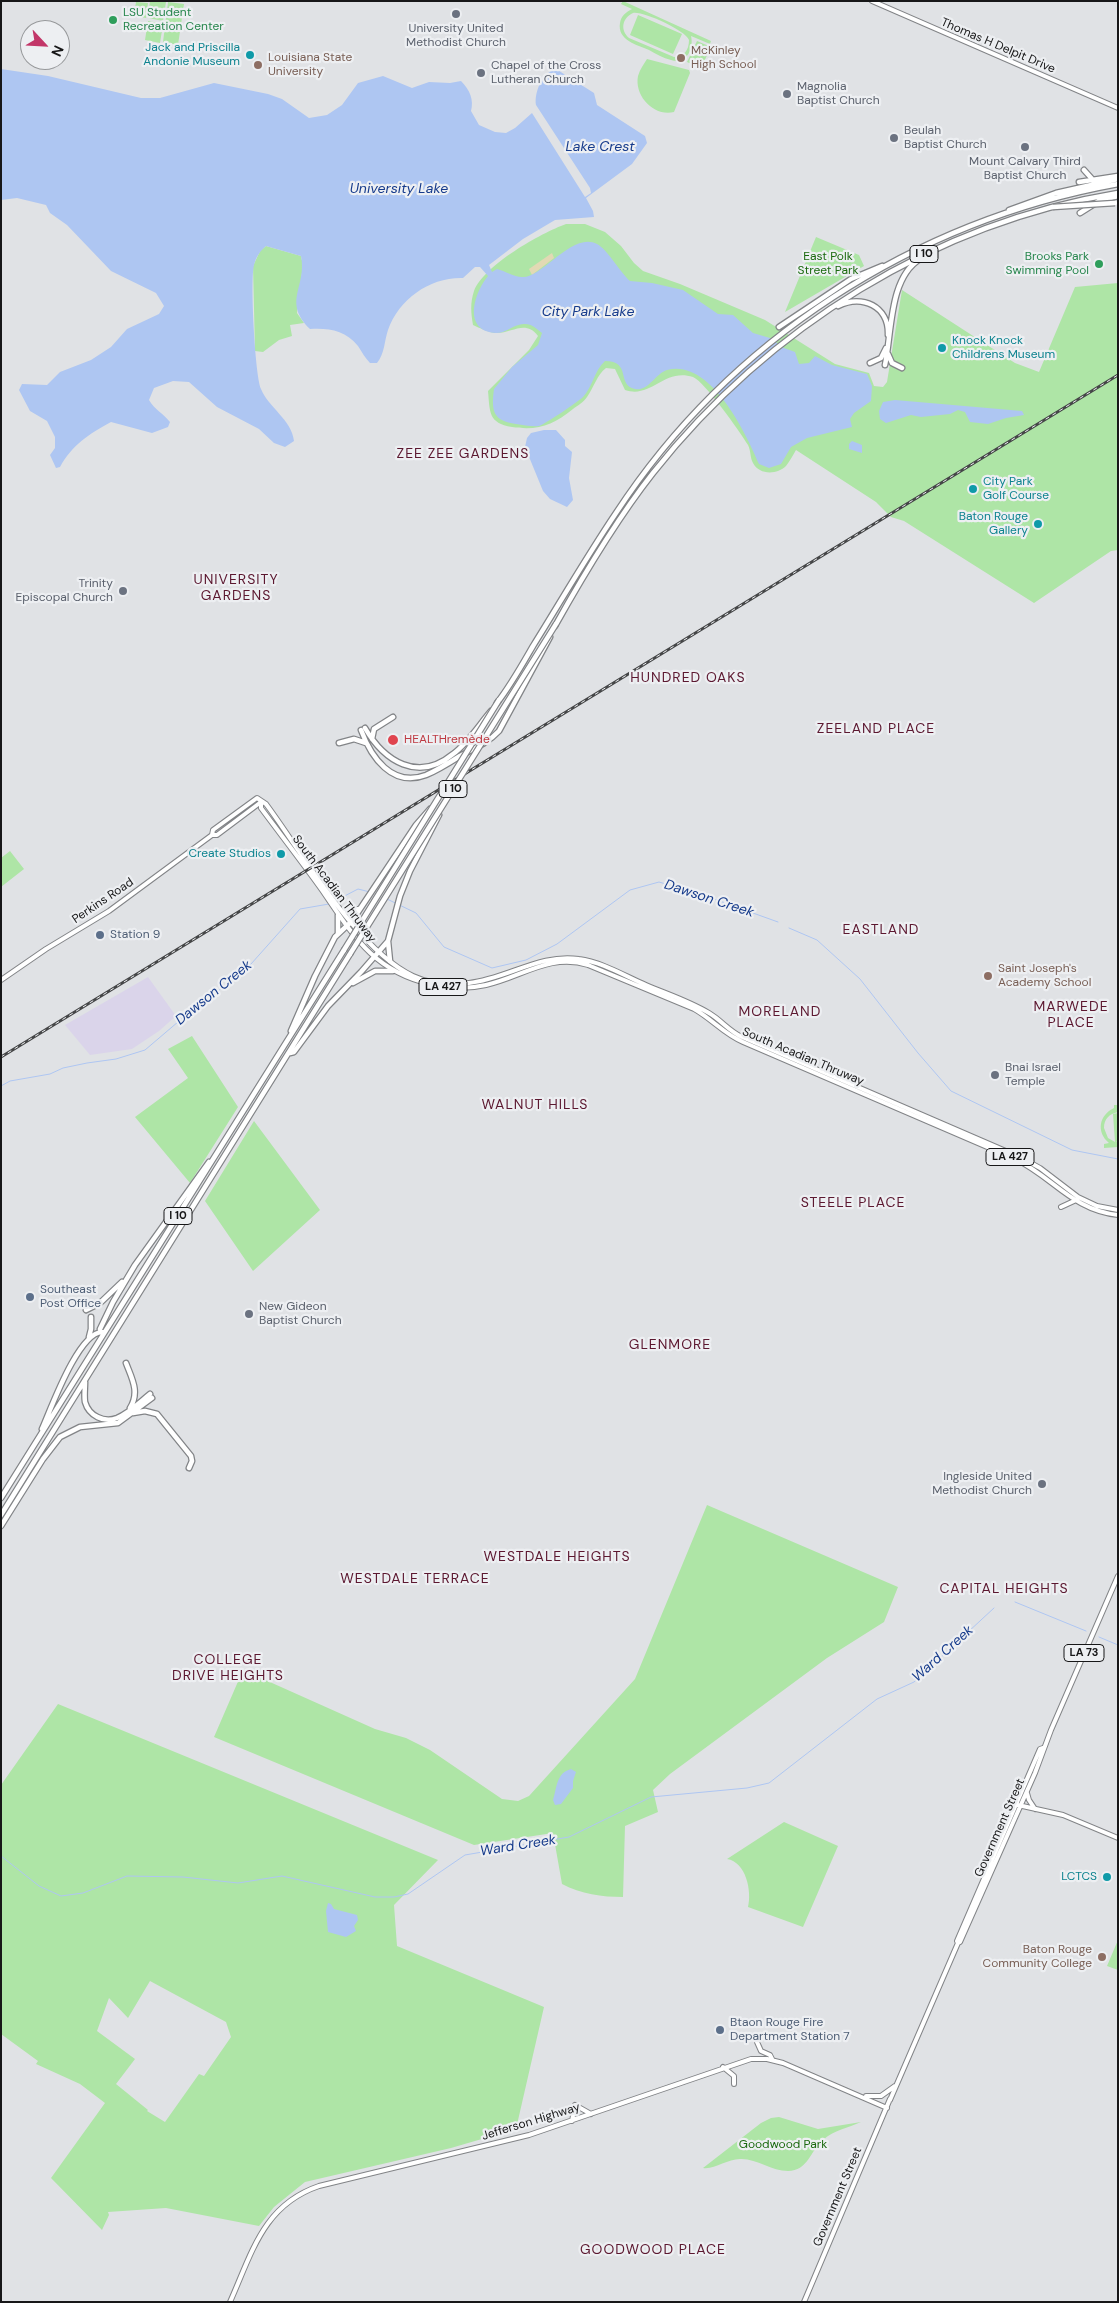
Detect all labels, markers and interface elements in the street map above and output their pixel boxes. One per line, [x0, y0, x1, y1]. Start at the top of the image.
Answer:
place label: LSU Student Recreation Center [123, 6, 224, 34]
marker: University United Methodist Church [450, 8, 462, 20]
marker: LSU Student Recreation Center [107, 14, 119, 26]
street label: Thomas H Delpit Drive [939, 15, 1057, 77]
north arrow [20, 20, 70, 70]
place label: University United Methodist Church [406, 22, 506, 50]
place label: Jack and Priscilla Andonie Museum [143, 41, 240, 69]
text: N [47, 42, 68, 59]
place label: McKinley High School [691, 44, 756, 72]
marker: Jack and Priscilla Andonie Museum [244, 49, 256, 61]
place label: Louisiana State University [268, 51, 352, 79]
marker: McKinley High School [675, 52, 687, 64]
marker: Louisiana State University [252, 59, 264, 71]
place label: Chapel of the Cross Lutheran Church [491, 59, 601, 87]
marker: Chapel of the Cross Lutheran Church [475, 67, 487, 79]
place label: Magnolia Baptist Church [797, 80, 880, 108]
marker: Magnolia Baptist Church [781, 88, 793, 100]
place label: Beulah Baptist Church [904, 124, 987, 152]
marker: Beulah Baptist Church [888, 132, 900, 144]
water label: Lake Crest [565, 139, 635, 155]
marker: Mount Calvary Third Baptist Church [1019, 141, 1031, 153]
place label: Mount Calvary Third Baptist Church [969, 155, 1081, 183]
water label: University Lake [350, 181, 448, 197]
road number: I 10 [910, 245, 938, 262]
park label: East Polk Street Park [798, 250, 858, 278]
place label: Brooks Park Swimming Pool [1005, 250, 1089, 278]
marker: Brooks Park Swimming Pool [1093, 258, 1105, 270]
water label: City Park Lake [542, 304, 634, 320]
place label: Knock Knock Childrens Museum [952, 334, 1055, 362]
marker: Knock Knock Childrens Museum [936, 342, 948, 354]
district label: ZEE ZEE GARDENS [395, 446, 531, 462]
place label: City Park Golf Course [983, 475, 1049, 503]
marker: City Park Golf Course [967, 483, 979, 495]
place label: Baton Rouge Gallery [959, 510, 1028, 538]
marker: Baton Rouge Gallery [1032, 518, 1044, 530]
district label: UNIVERSITY GARDENS [192, 572, 280, 604]
place label: Trinity Episcopal Church [16, 577, 113, 605]
marker: Trinity Episcopal Church [117, 585, 129, 597]
district label: HUNDRED OAKS [629, 670, 747, 686]
district label: ZEELAND PLACE [815, 721, 937, 737]
marker: HEALTHremède [386, 733, 400, 747]
place label: HEALTHremède [404, 733, 490, 747]
road number: I 10 [439, 781, 467, 798]
street label: South Acadian Thruway [289, 832, 379, 946]
place label: Create Studios [188, 847, 271, 861]
marker: Create Studios [275, 848, 287, 860]
street label: Perkins Road [70, 875, 136, 927]
water label: Dawson Creek [662, 877, 756, 921]
district label: EASTLAND [842, 922, 920, 938]
place label: Station 9 [110, 928, 160, 942]
marker: Station 9 [94, 929, 106, 941]
water label: Dawson Creek [172, 957, 256, 1029]
place label: Saint Joseph's Academy School [998, 962, 1091, 990]
marker: Saint Joseph's Academy School [982, 970, 994, 982]
road number: LA 427 [419, 979, 467, 996]
district label: MARWEDE PLACE [1033, 999, 1109, 1032]
district label: MORELAND [738, 1004, 822, 1020]
street label: South Acadian Thruway [740, 1025, 866, 1089]
place label: Bnai Israel Temple [1005, 1061, 1061, 1089]
marker: Bnai Israel Temple [989, 1069, 1001, 1081]
district label: WALNUT HILLS [480, 1097, 590, 1113]
road number: LA 427 [986, 1148, 1034, 1166]
district label: STEELE PLACE [799, 1195, 907, 1211]
road number: I 10 [164, 1208, 192, 1224]
place label: Southeast Post Office [40, 1283, 101, 1311]
marker: Southeast Post Office [24, 1291, 36, 1303]
place label: New Gideon Baptist Church [259, 1300, 342, 1328]
marker: New Gideon Baptist Church [243, 1308, 255, 1320]
district label: GLENMORE [628, 1337, 712, 1353]
place label: Ingleside United Methodist Church [932, 1470, 1032, 1498]
marker: Ingleside United Methodist Church [1036, 1478, 1048, 1490]
district label: WESTDALE HEIGHTS [481, 1549, 633, 1565]
district label: WESTDALE TERRACE [338, 1571, 492, 1587]
district label: CAPITAL HEIGHTS [938, 1581, 1070, 1597]
water label: Ward Creek [909, 1622, 977, 1686]
road number: LA 73 [1064, 1645, 1104, 1662]
district label: COLLEGE DRIVE HEIGHTS [170, 1652, 286, 1684]
street label: Government Street [972, 1776, 1028, 1880]
water label: Ward Creek [479, 1832, 557, 1860]
place label: LCTCS [1061, 1870, 1097, 1884]
marker: LCTCS [1101, 1871, 1113, 1883]
place label: Baton Rouge Community College [983, 1943, 1092, 1971]
marker: Baton Rouge Community College [1096, 1951, 1108, 1963]
place label: Btaon Rouge Fire Department Station 7 [730, 2016, 850, 2044]
marker: Btaon Rouge Fire Department Station 7 [714, 2024, 726, 2036]
street label: Jefferson Highway [480, 2100, 582, 2144]
park label: Goodwood Park [739, 2138, 827, 2152]
street label: Government Street [811, 2145, 865, 2249]
district label: GOODWOOD PLACE [578, 2242, 728, 2258]

